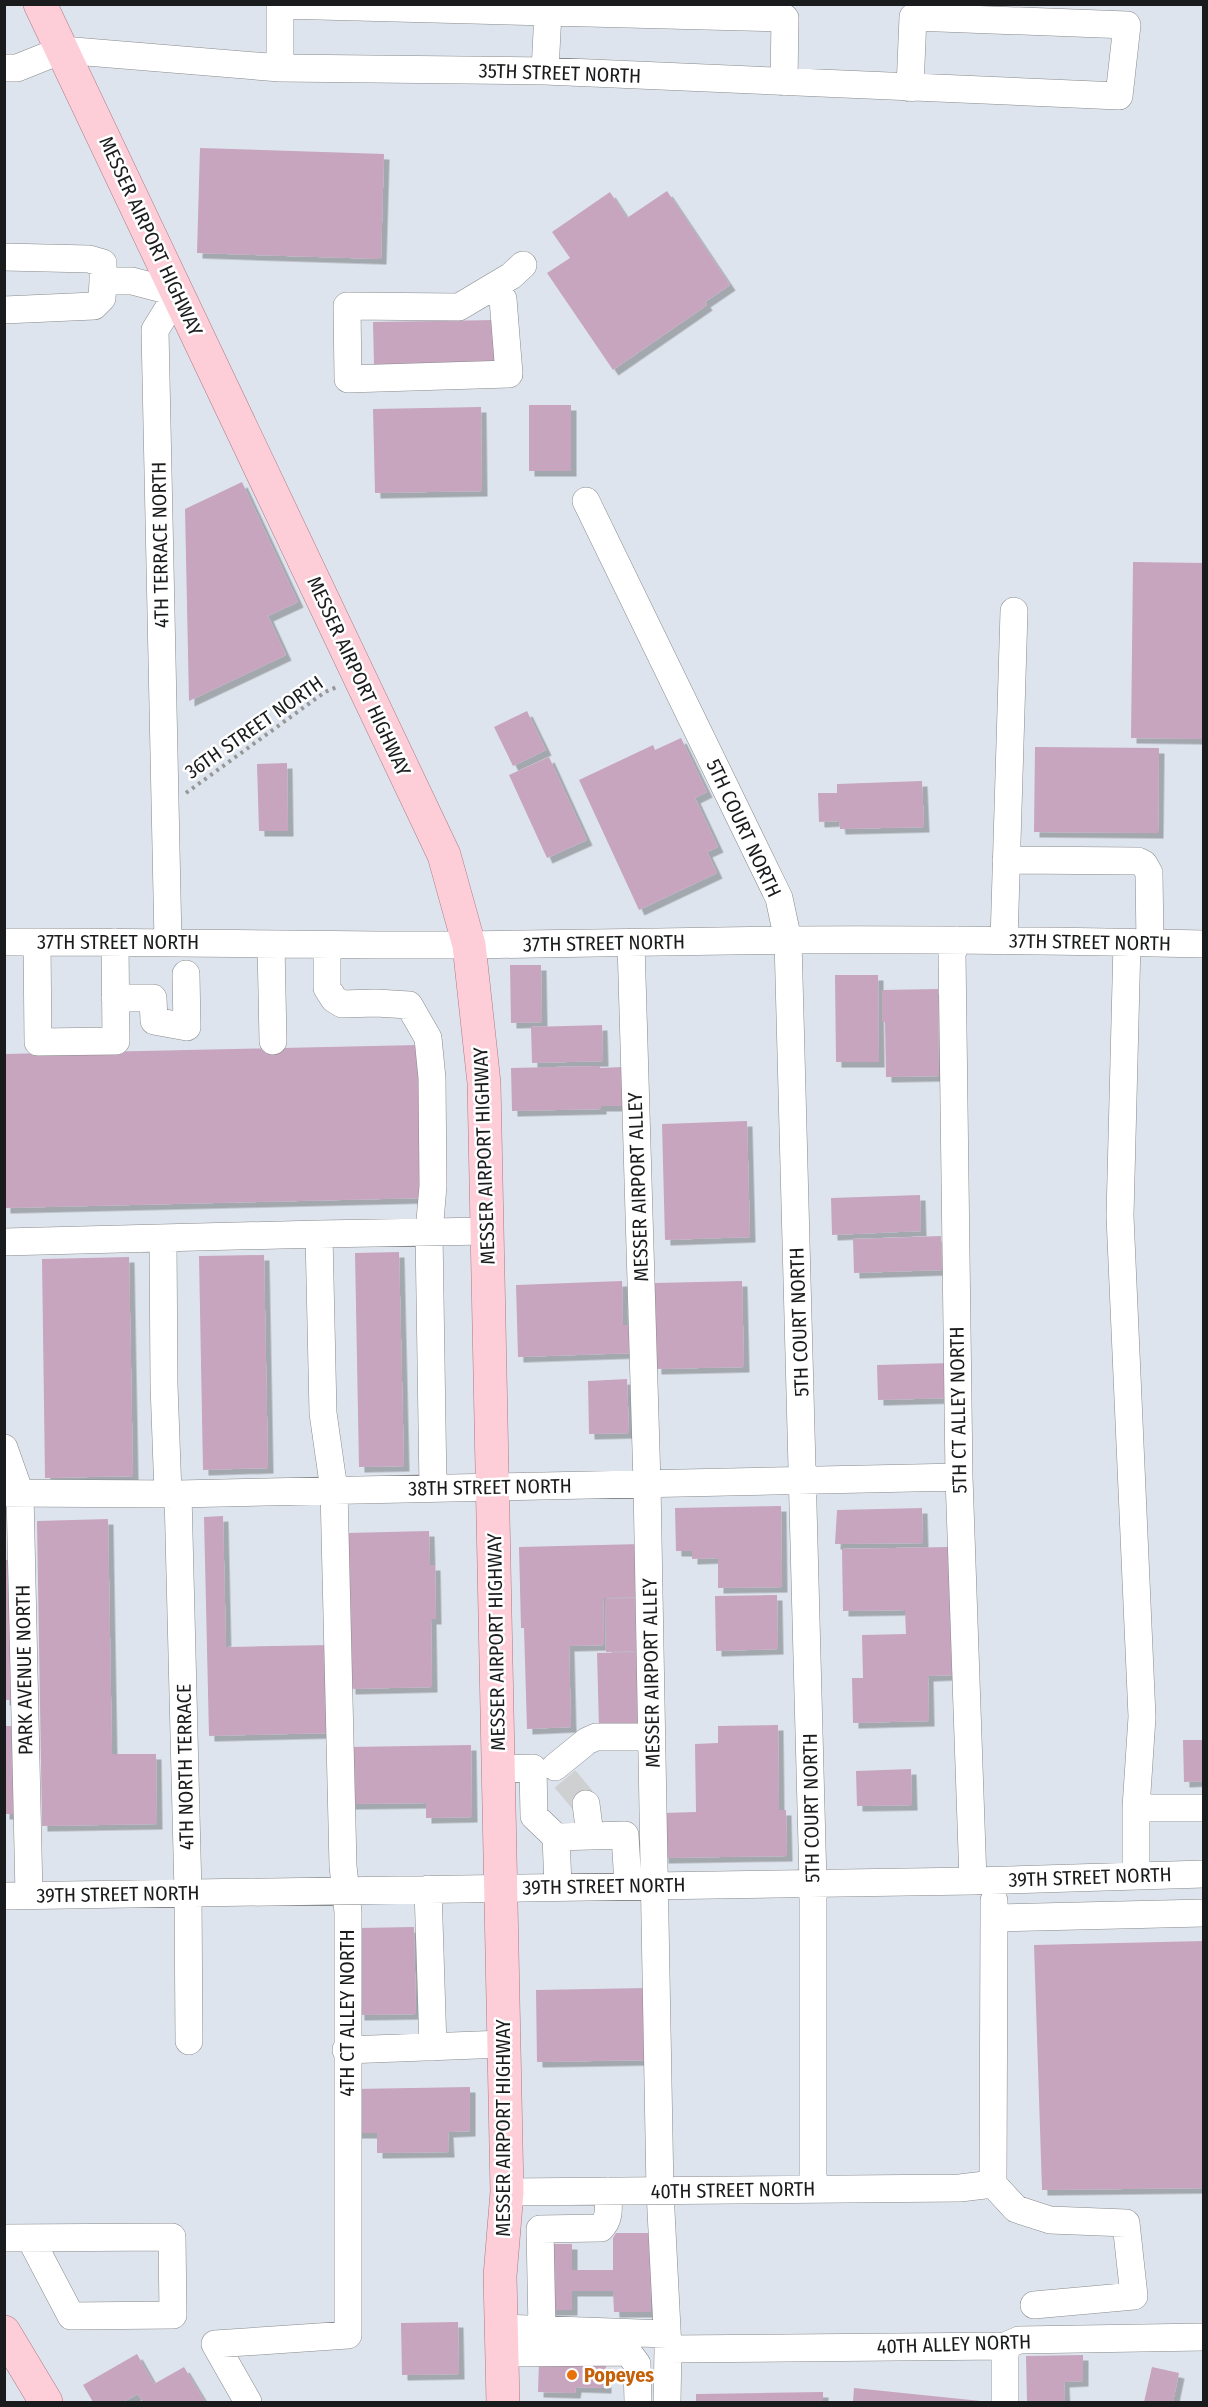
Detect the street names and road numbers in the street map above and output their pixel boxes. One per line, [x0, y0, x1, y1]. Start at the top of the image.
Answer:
street label: 35TH STREET NORTH [478, 58, 642, 88]
street label: MESSER AIRPORT HIGHWAY [94, 132, 208, 340]
street label: 4TH TERRACE NORTH [147, 462, 173, 628]
street label: MESSER AIRPORT HIGHWAY [302, 572, 416, 780]
street label: 36TH STREET NORTH [180, 670, 328, 784]
street label: 5TH COURT NORTH [702, 755, 786, 901]
street label: 37TH STREET NORTH [1009, 929, 1171, 955]
street label: 37TH STREET NORTH [37, 930, 199, 954]
street label: 37TH STREET NORTH [523, 930, 685, 956]
street label: MESSER AIRPORT HIGHWAY [468, 1047, 500, 1265]
street label: MESSER AIRPORT ALLEY [623, 1092, 653, 1282]
street label: 5TH COURT NORTH [784, 1247, 814, 1397]
street label: 5TH CT ALLEY NORTH [945, 1326, 971, 1494]
street label: 38TH STREET NORTH [408, 1474, 572, 1500]
street label: MESSER AIRPORT HIGHWAY [482, 1533, 510, 1751]
street label: MESSER AIRPORT ALLEY [637, 1578, 665, 1768]
street label: PARK AVENUE NORTH [11, 1585, 37, 1755]
street label: 4TH NORTH TERRACE [172, 1684, 198, 1850]
street label: 5TH COURT NORTH [798, 1733, 824, 1883]
street label: 39TH STREET NORTH [1008, 1862, 1172, 1892]
street label: 39TH STREET NORTH [522, 1873, 686, 1899]
street label: 39TH STREET NORTH [36, 1881, 200, 1907]
street label: 4TH CT ALLEY NORTH [335, 1929, 359, 2097]
street label: MESSER AIRPORT HIGHWAY [491, 2019, 515, 2237]
street label: 40TH STREET NORTH [651, 2177, 815, 2203]
street label: 40TH ALLEY NORTH [876, 2329, 1032, 2359]

